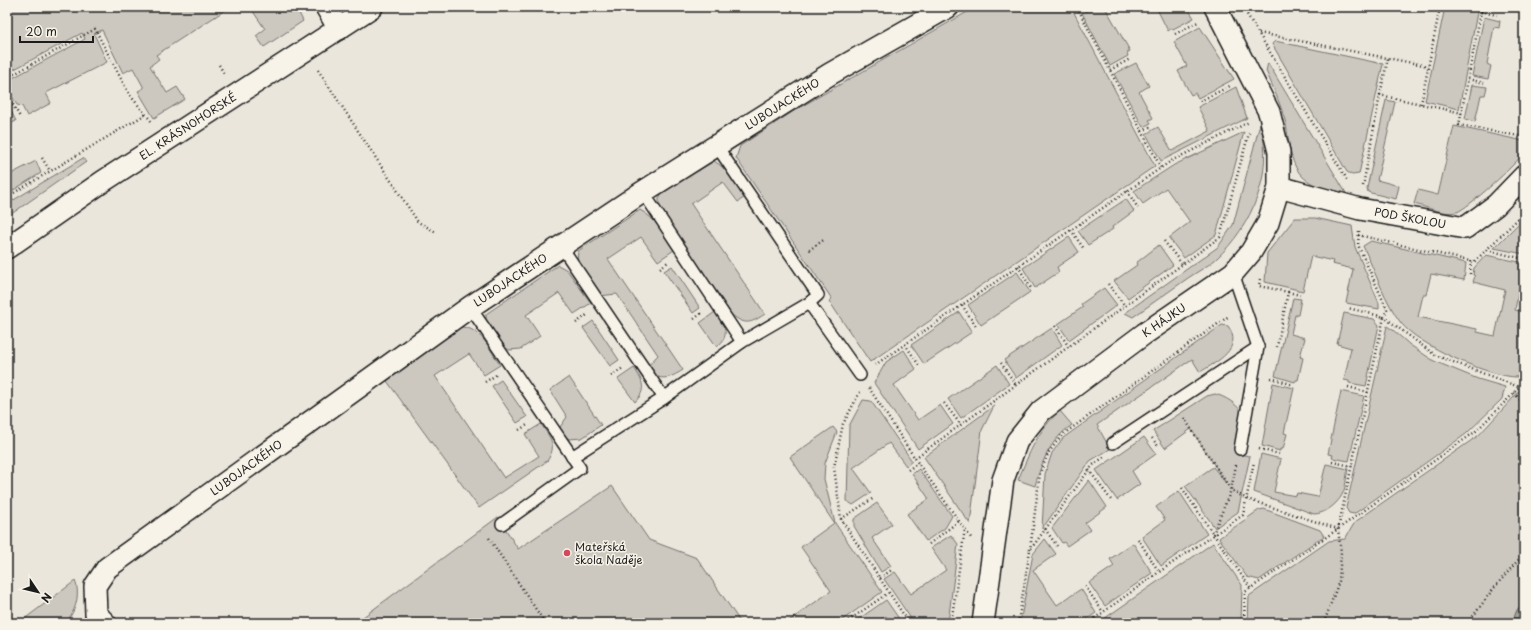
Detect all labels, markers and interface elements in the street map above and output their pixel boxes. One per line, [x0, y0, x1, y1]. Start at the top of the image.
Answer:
scale bar [20, 18, 93, 44]
text: 20 m [26, 22, 57, 40]
street label: LUBOJACKÉHO [741, 74, 823, 134]
street label: EL. KRÁSNOHORSKÉ [136, 88, 240, 164]
street label: POD ŠKOLOU [1373, 203, 1448, 232]
street label: LUBOJACKÉHO [470, 249, 550, 310]
street label: K HÁJKU [1138, 299, 1189, 341]
street label: LUBOJACKÉHO [206, 436, 286, 499]
place label: Mateřská škola Naděje [575, 538, 643, 568]
marker: Mateřská škola Naděje [562, 548, 572, 558]
north arrow [18, 572, 58, 612]
text: N [37, 590, 56, 607]

